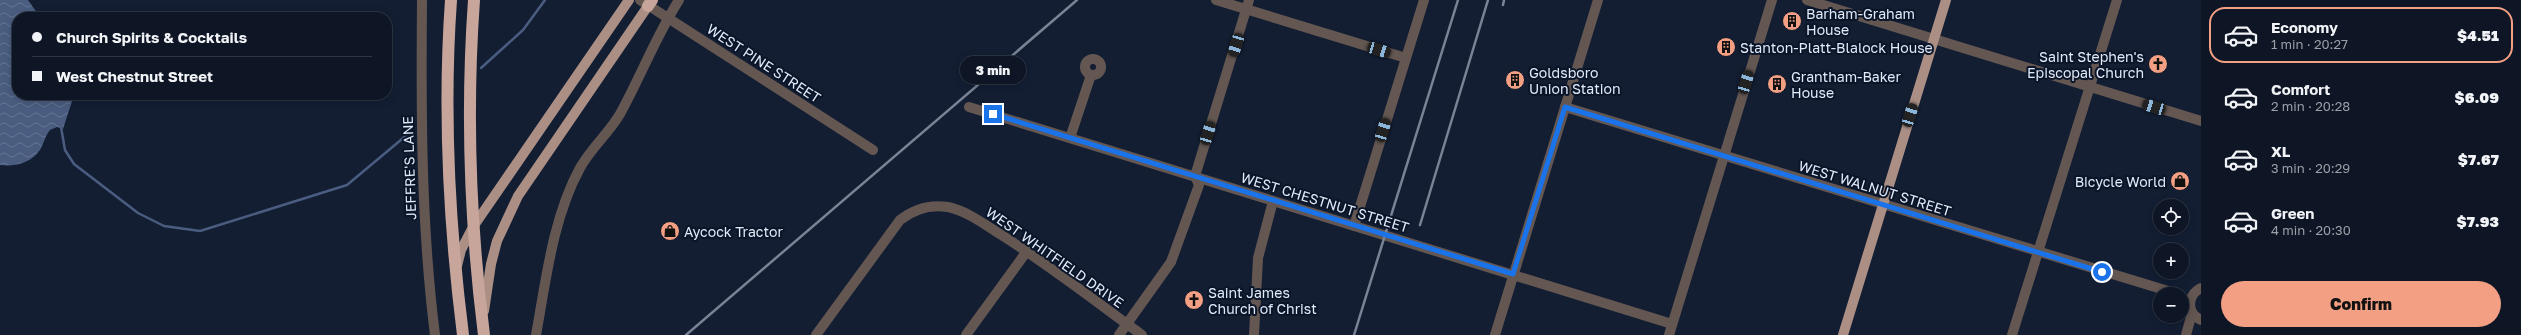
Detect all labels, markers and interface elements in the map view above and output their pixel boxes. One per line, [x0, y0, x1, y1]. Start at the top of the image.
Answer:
place label: Barham-Graham House [1806, 5, 1915, 38]
building icon: Barham-Graham House [1781, 10, 1803, 32]
icon: car [2223, 17, 2259, 53]
text: Economy [2271, 18, 2338, 36]
street label: WEST PINE STREET [704, 20, 824, 106]
text: $4.51 [2457, 26, 2499, 44]
text: Church Spirits & Cocktails [56, 28, 247, 46]
car [1227, 32, 1245, 58]
building icon: Stanton-Platt-Blalock House [1715, 36, 1737, 58]
text: 1 min · 20:27 [2271, 36, 2348, 52]
place label: Stanton-Platt-Blalock House [1740, 39, 1933, 56]
car [1366, 41, 1392, 59]
place label: Saint Stephen's Episcopal Church [2027, 48, 2144, 81]
church icon: Saint Stephen's Episcopal Church [2147, 53, 2169, 75]
callout: 3 min [960, 56, 1026, 84]
text: 3 min [976, 62, 1010, 78]
place label: Goldsboro Union Station [1529, 64, 1621, 97]
text: West Chestnut Street [56, 67, 213, 85]
place label: Grantham-Baker House [1791, 68, 1901, 101]
building icon: Goldsboro Union Station [1504, 69, 1526, 91]
car [1737, 69, 1755, 95]
building icon: Grantham-Baker House [1766, 73, 1788, 95]
icon: car [2223, 79, 2259, 115]
text: Comfort [2271, 80, 2330, 98]
text: $6.09 [2455, 88, 2499, 106]
car [2141, 98, 2167, 116]
text: 2 min · 20:28 [2271, 98, 2350, 114]
car [1901, 102, 1919, 128]
route end [984, 105, 1002, 123]
street label: JEFFRE'S LANE [399, 116, 419, 220]
car [1374, 117, 1392, 143]
car [1199, 120, 1217, 146]
icon: car [2223, 141, 2259, 177]
text: XL [2271, 142, 2290, 160]
text: $7.67 [2458, 150, 2499, 168]
street label: WEST WALNUT STREET [1797, 157, 1954, 219]
text: 3 min · 20:29 [2271, 160, 2350, 176]
street label: WEST CHESTNUT STREET [1239, 168, 1412, 236]
shop icon: Bicycle World [2169, 170, 2191, 192]
place label: Bicycle World [2075, 173, 2166, 190]
map controls [2153, 199, 2189, 323]
button: locate [2153, 199, 2189, 235]
street label: WEST WHITFIELD DRIVE [983, 203, 1127, 311]
icon: car [2223, 203, 2259, 239]
text: Green [2271, 204, 2314, 222]
text: $7.93 [2457, 212, 2499, 230]
shop icon: Aycock Tractor [659, 220, 681, 242]
text: 4 min · 20:30 [2271, 222, 2351, 238]
place label: Aycock Tractor [684, 223, 783, 240]
button: + [2153, 243, 2189, 279]
route start [2093, 263, 2111, 281]
button: Confirm [2221, 281, 2501, 327]
place label: Saint James Church of Christ [1208, 284, 1317, 317]
button: − [2153, 287, 2189, 323]
church icon: Saint James Church of Christ [1183, 289, 1205, 311]

